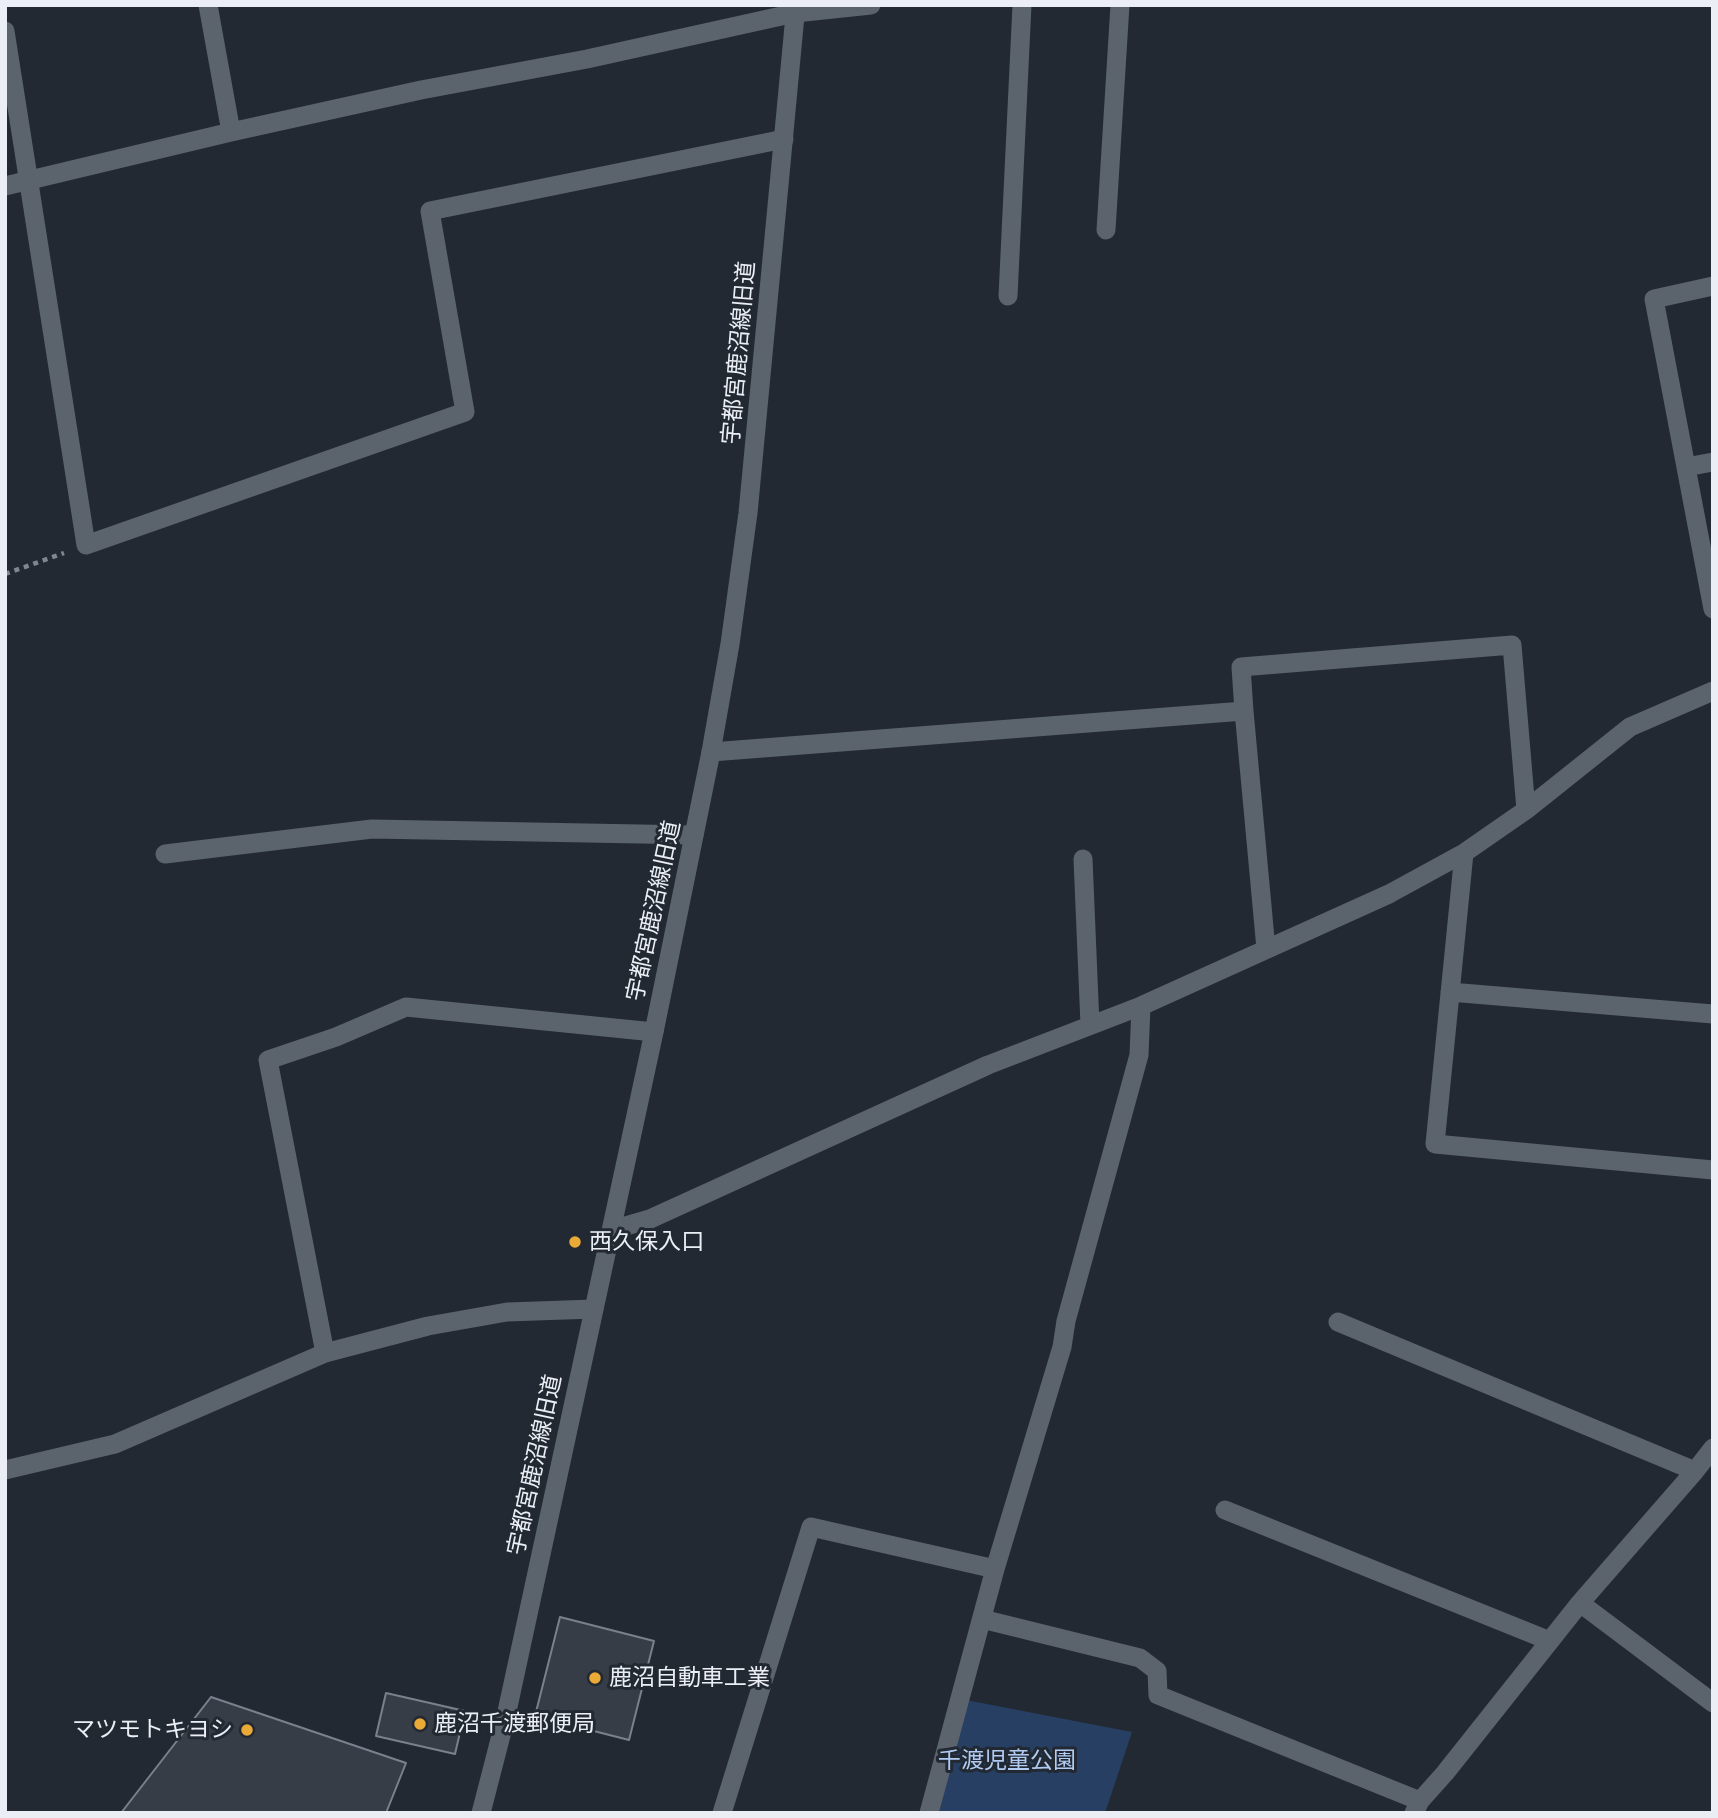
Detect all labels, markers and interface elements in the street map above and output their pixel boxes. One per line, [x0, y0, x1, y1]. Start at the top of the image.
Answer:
street label: 宇都宮鹿沼線旧道 [717, 260, 761, 446]
street label: 宇都宮鹿沼線旧道 [621, 818, 687, 1004]
place label: 西久保入口 [589, 1228, 704, 1256]
marker: 西久保入口 [567, 1234, 583, 1250]
street label: 宇都宮鹿沼線旧道 [502, 1372, 568, 1558]
place label: 鹿沼自動車工業 [609, 1664, 770, 1692]
marker: 鹿沼自動車工業 [587, 1670, 603, 1686]
place label: 鹿沼千渡郵便局 [434, 1710, 595, 1738]
place label: マツモトキヨシ [72, 1716, 233, 1744]
marker: 鹿沼千渡郵便局 [412, 1716, 428, 1732]
marker: マツモトキヨシ [239, 1722, 255, 1738]
park label: 千渡児童公園 [938, 1747, 1076, 1775]

